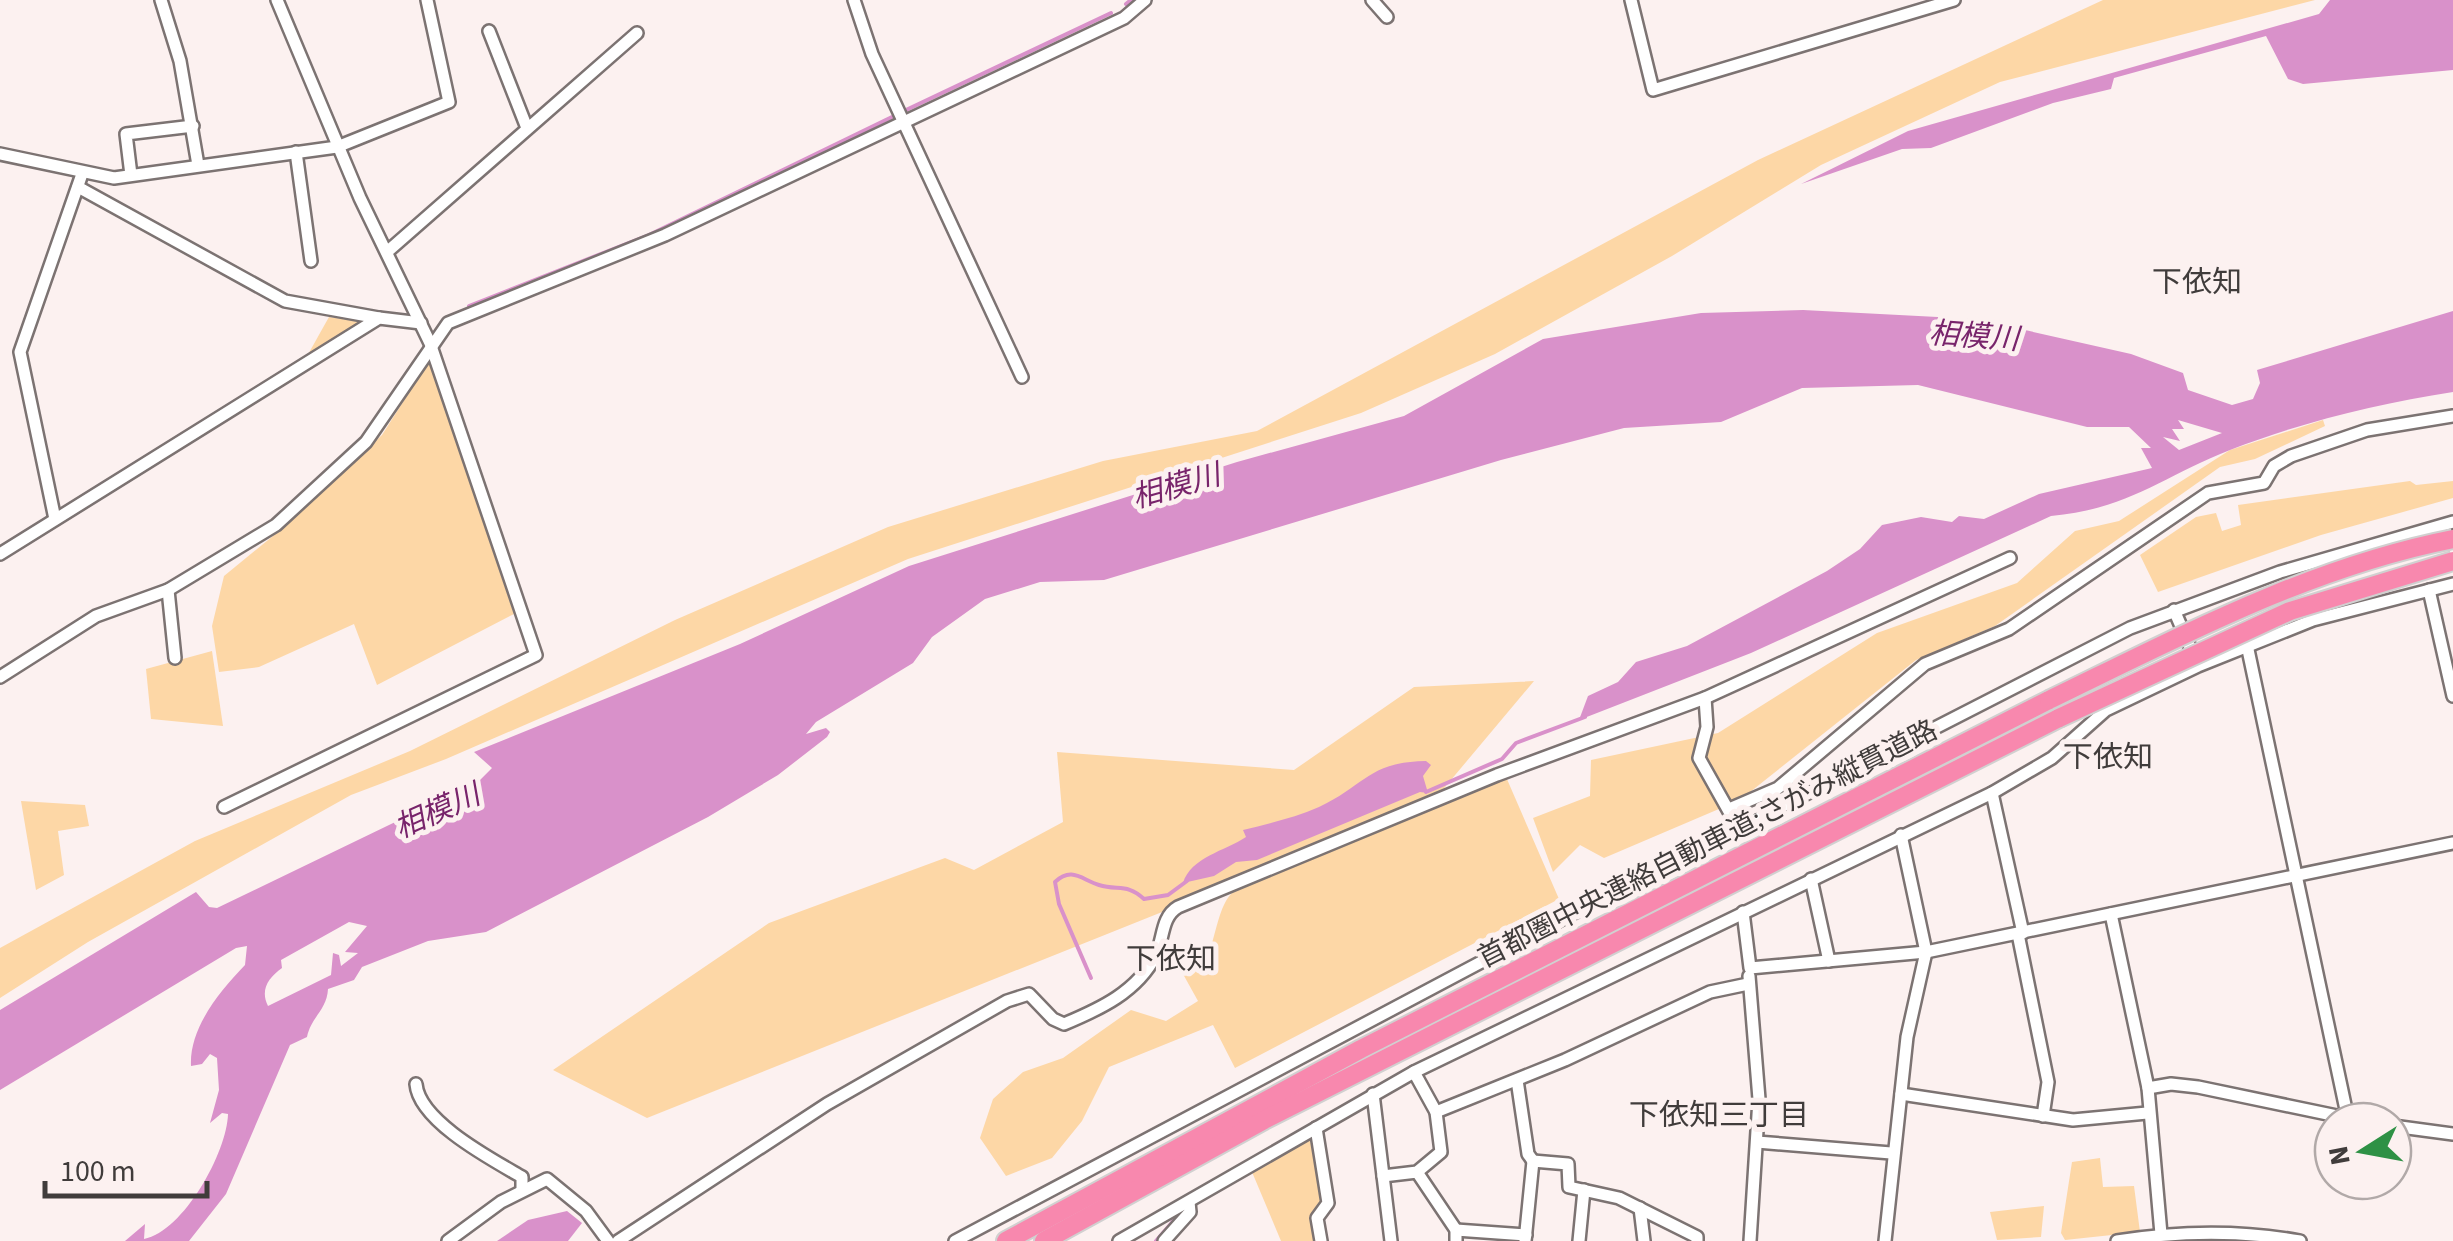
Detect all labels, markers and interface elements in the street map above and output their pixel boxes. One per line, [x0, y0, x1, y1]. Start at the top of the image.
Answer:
district label: 下依知 [2152, 261, 2242, 304]
water label: 相模川 [1928, 312, 2023, 361]
water label: 相模川 [1127, 453, 1228, 520]
street label: 首都圏中央連絡自動車道;さがみ縦貫道路 [1471, 710, 1944, 978]
district label: 下依知 [2063, 736, 2153, 779]
water label: 相模川 [387, 772, 490, 849]
district label: 下依知 [1126, 938, 1216, 981]
district label: 下依知三丁目 [1629, 1094, 1809, 1137]
north arrow [2313, 1101, 2413, 1201]
scale bar [45, 1136, 208, 1198]
text: N [2318, 1143, 2361, 1169]
text: 100 m [60, 1150, 136, 1193]

